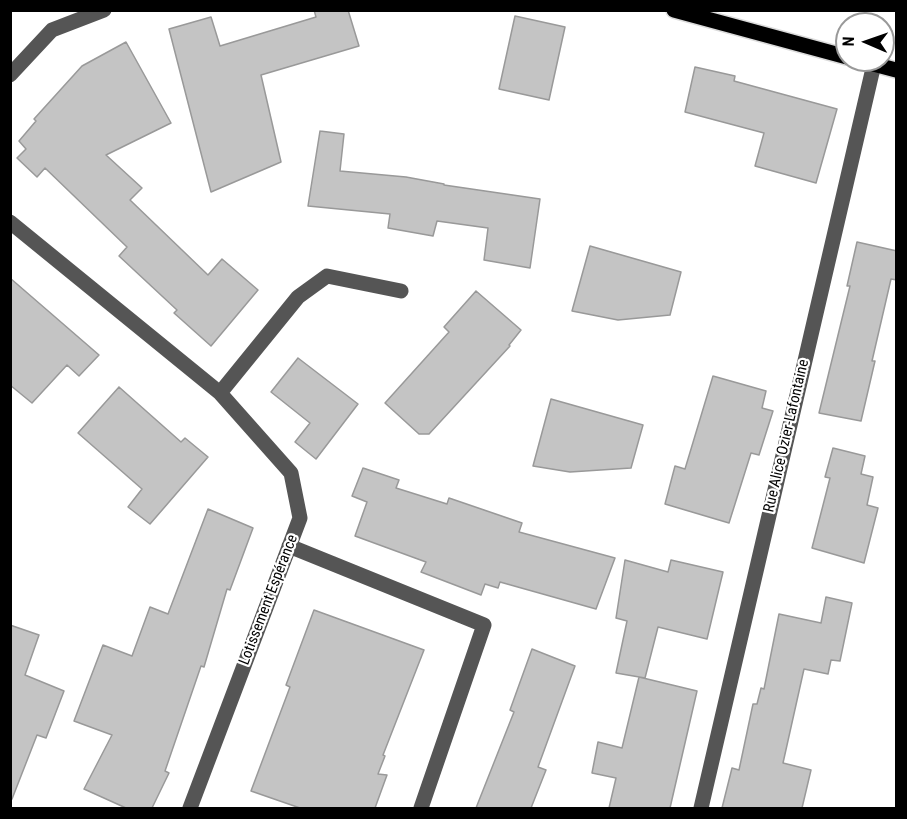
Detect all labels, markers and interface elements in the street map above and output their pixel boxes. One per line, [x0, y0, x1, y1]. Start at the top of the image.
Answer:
north arrow [835, 12, 895, 72]
text: N [839, 36, 858, 47]
street label: Rue Alice Ozier-Lafontaine [761, 358, 813, 514]
street label: Lotissement Espérance [236, 532, 302, 668]

